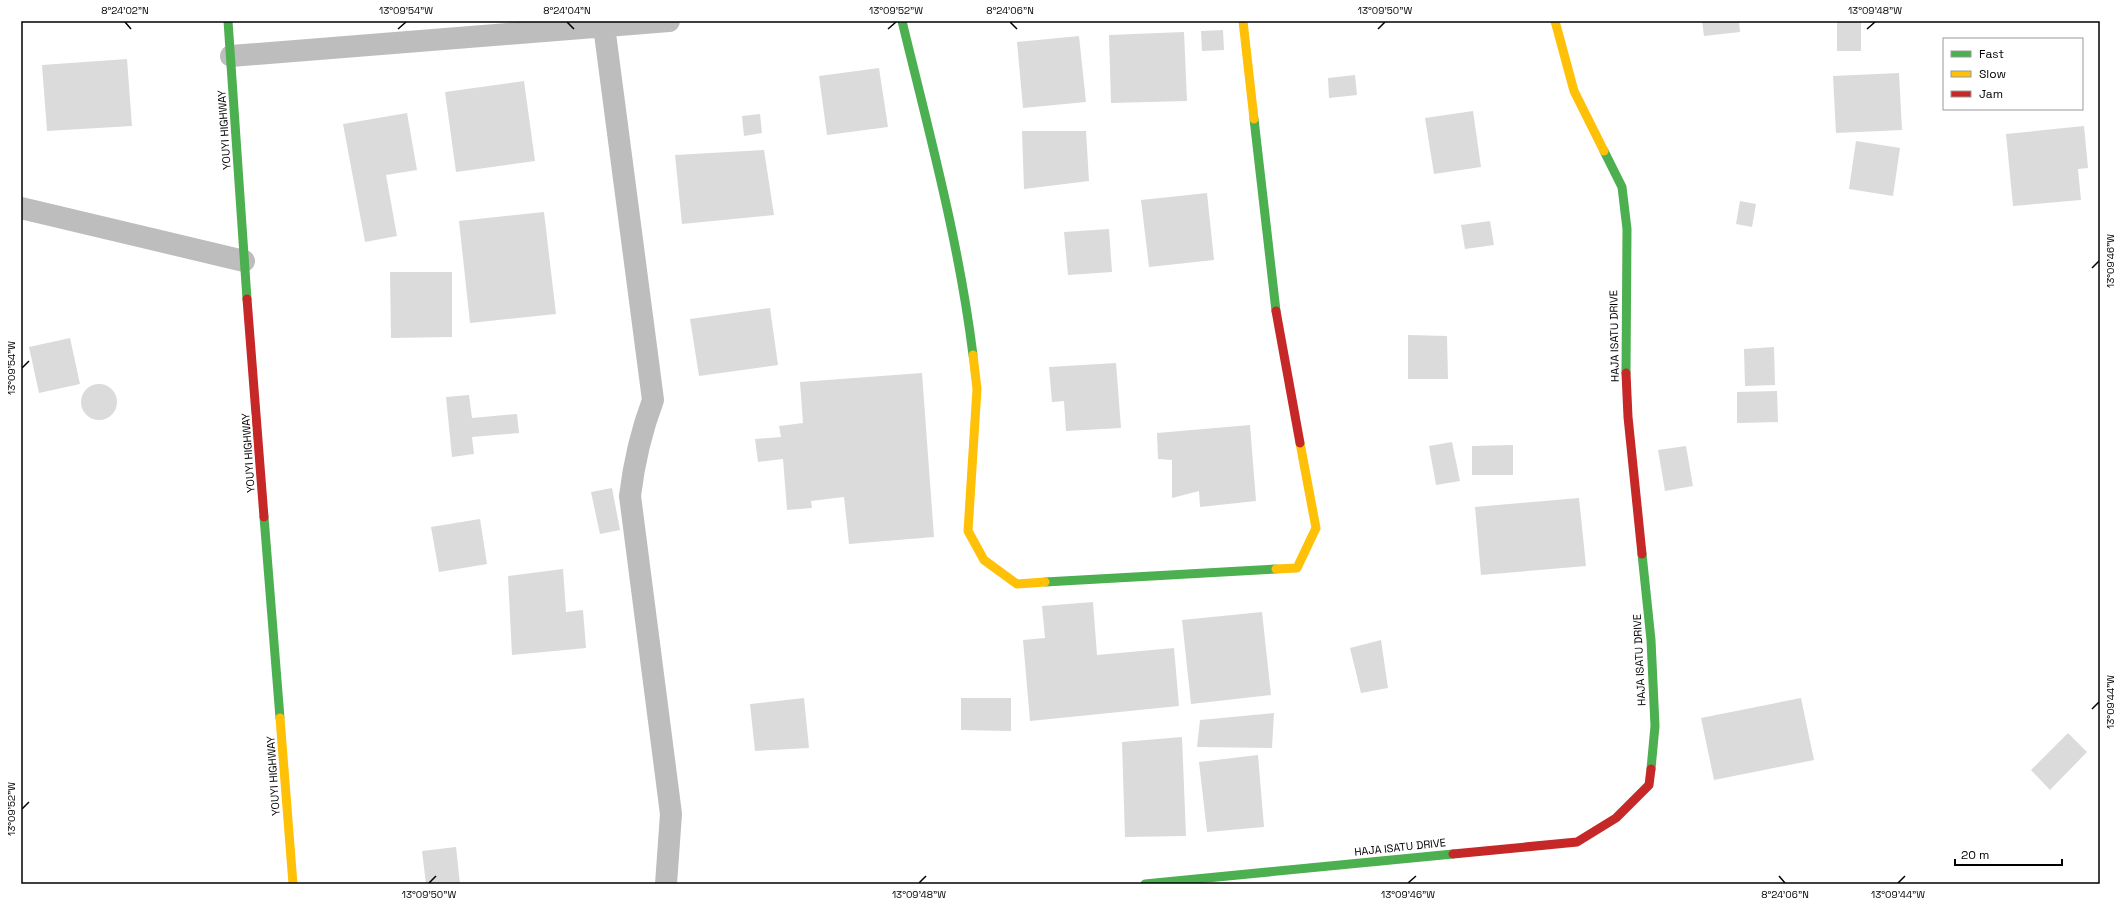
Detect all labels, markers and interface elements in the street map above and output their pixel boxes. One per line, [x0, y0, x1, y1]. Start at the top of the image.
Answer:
text: 8°24'02"N [101, 4, 149, 17]
text: 13°09'54"W [379, 4, 433, 17]
text: 8°24'04"N [543, 4, 591, 17]
text: 13°09'52"W [869, 4, 923, 17]
text: 8°24'06"N [986, 4, 1034, 17]
text: 13°09'50"W [1358, 4, 1412, 17]
text: 13°09'48"W [1848, 4, 1902, 17]
legend [1943, 38, 2083, 110]
text: Fast [1979, 46, 2004, 62]
text: Slow [1979, 66, 2006, 82]
text: Jam [1979, 86, 2003, 102]
street label: YOUYI HIGHWAY [214, 89, 234, 170]
text: 13°09'46"W [2104, 234, 2117, 288]
street label: HAJA ISATU DRIVE [1606, 290, 1622, 382]
text: 13°09'54"W [5, 341, 18, 395]
street label: YOUYI HIGHWAY [238, 412, 258, 493]
street label: HAJA ISATU DRIVE [1630, 614, 1648, 706]
text: 13°09'44"W [2104, 675, 2117, 729]
street label: YOUYI HIGHWAY [263, 735, 283, 816]
text: 13°09'52"W [5, 782, 18, 836]
street label: HAJA ISATU DRIVE [1354, 835, 1446, 859]
scale bar [1955, 841, 2062, 867]
text: 20 m [1961, 847, 1989, 863]
text: 13°09'50"W [402, 888, 456, 901]
text: 13°09'48"W [892, 888, 946, 901]
text: 13°09'46"W [1381, 888, 1435, 901]
text: 8°24'06"N [1761, 888, 1809, 901]
text: 13°09'44"W [1871, 888, 1925, 901]

